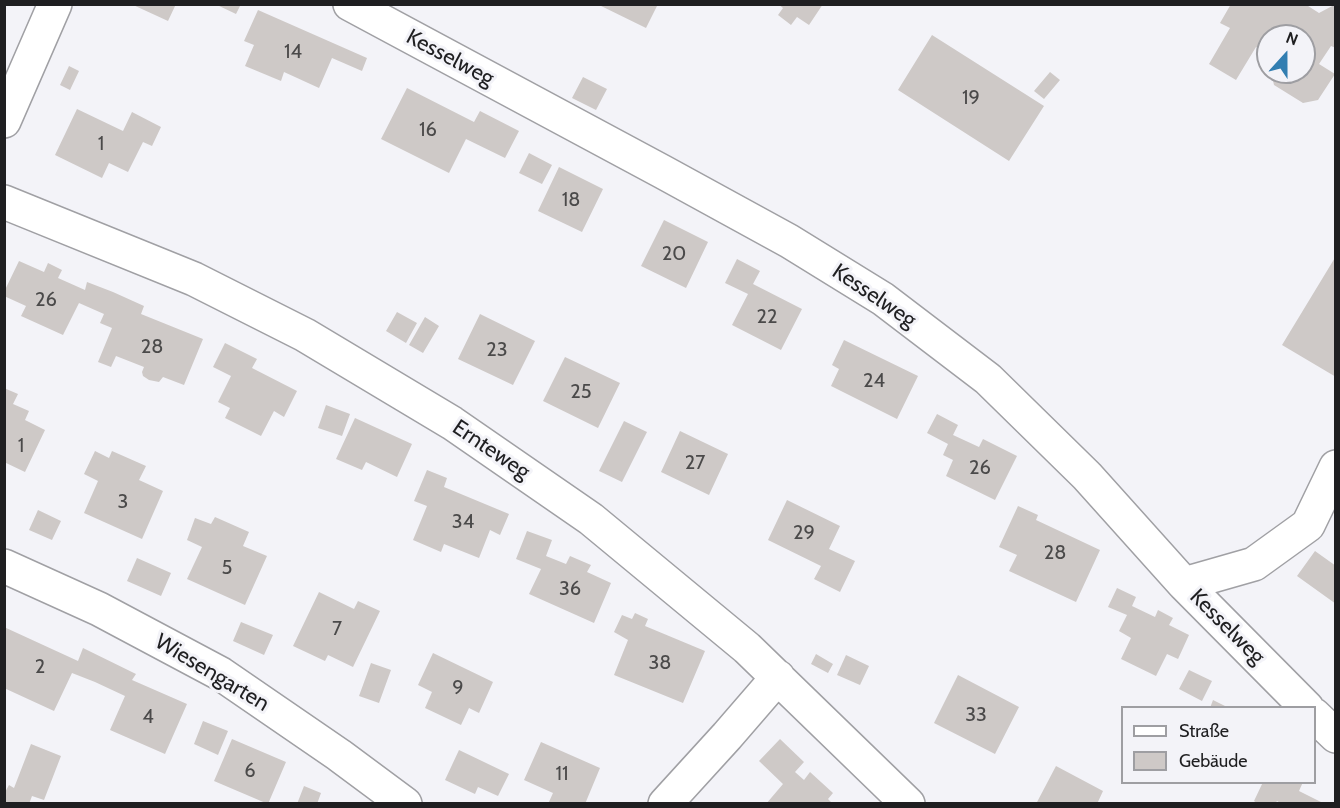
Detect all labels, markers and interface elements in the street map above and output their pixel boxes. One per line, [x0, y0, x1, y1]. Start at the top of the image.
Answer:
street label: Kesselweg [402, 24, 498, 92]
north arrow [1256, 24, 1316, 84]
text: N [1283, 28, 1301, 49]
house number: 14 [284, 40, 302, 64]
house number: 19 [962, 86, 980, 110]
house number: 16 [419, 118, 437, 142]
house number: 1 [98, 132, 104, 156]
house number: 18 [562, 188, 580, 212]
house number: 20 [662, 242, 686, 266]
street label: Kesselweg [827, 258, 921, 334]
house number: 26 [35, 288, 57, 312]
house number: 22 [757, 305, 777, 329]
house number: 28 [141, 335, 163, 359]
house number: 23 [486, 338, 508, 362]
house number: 24 [863, 369, 885, 393]
house number: 25 [570, 380, 592, 404]
street label: Ernteweg [447, 415, 535, 485]
house number: 1 [18, 434, 24, 458]
house number: 27 [685, 451, 705, 475]
house number: 26 [969, 456, 991, 480]
house number: 3 [118, 490, 128, 514]
house number: 34 [452, 510, 474, 534]
house number: 29 [793, 521, 815, 545]
house number: 28 [1044, 541, 1066, 565]
house number: 5 [222, 556, 232, 580]
house number: 36 [559, 577, 581, 601]
street label: Kesselweg [1184, 584, 1270, 670]
house number: 7 [332, 617, 342, 641]
street label: Wiesengarten [150, 629, 274, 717]
house number: 38 [649, 651, 671, 675]
house number: 2 [35, 655, 45, 679]
house number: 9 [452, 676, 464, 700]
house number: 33 [965, 703, 987, 727]
house number: 4 [142, 705, 154, 729]
legend [1121, 706, 1316, 784]
text: Straße [1179, 720, 1229, 742]
text: Gebäude [1179, 750, 1248, 772]
house number: 6 [244, 759, 256, 783]
house number: 11 [555, 762, 569, 786]

